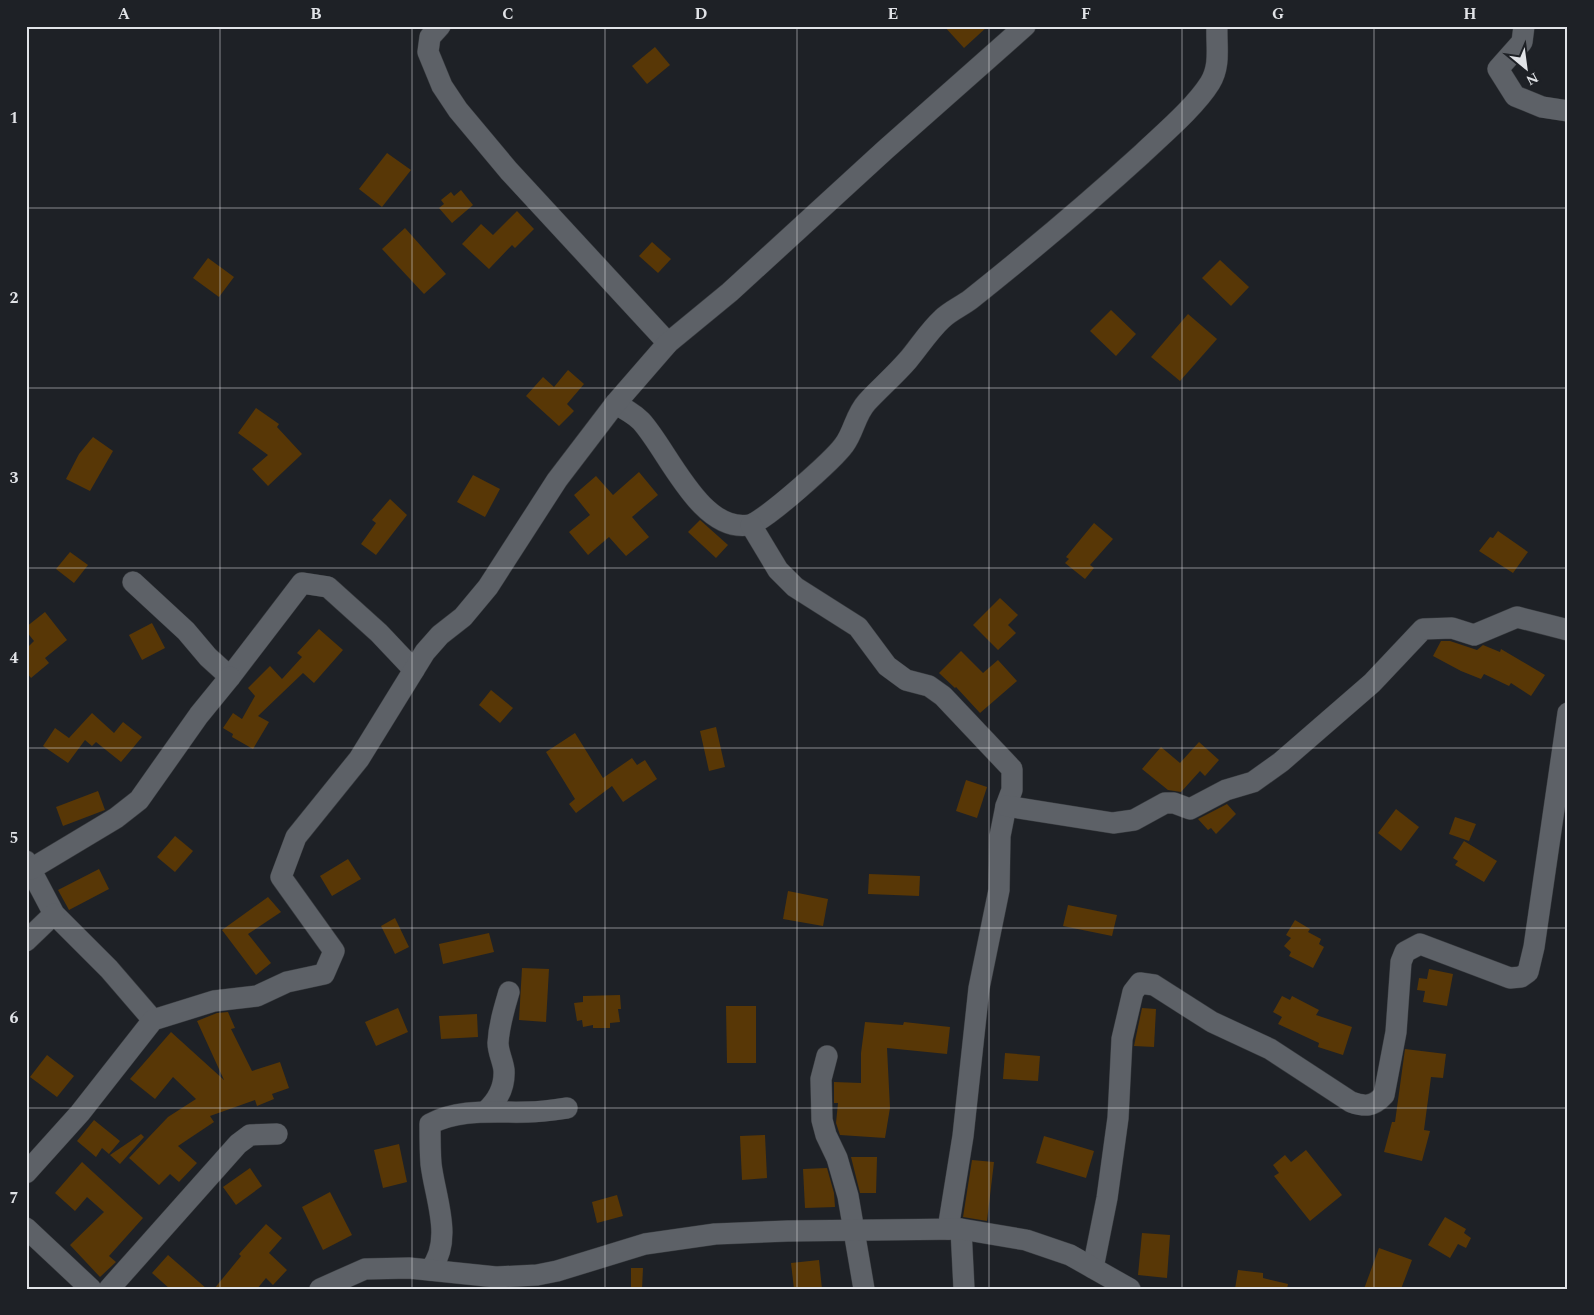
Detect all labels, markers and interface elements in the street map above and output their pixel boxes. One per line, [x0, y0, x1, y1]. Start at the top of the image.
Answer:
text: A [118, 2, 131, 26]
text: B [310, 2, 322, 26]
text: C [502, 2, 514, 26]
text: D [695, 2, 708, 26]
text: E [888, 2, 898, 26]
text: F [1081, 2, 1091, 26]
text: G [1272, 2, 1284, 26]
text: H [1463, 2, 1477, 26]
north arrow [1502, 42, 1552, 92]
text: N [1522, 67, 1542, 91]
text: 1 [10, 106, 18, 130]
text: 2 [10, 286, 19, 310]
text: 3 [10, 466, 19, 490]
text: 4 [10, 646, 19, 670]
text: 5 [10, 826, 18, 850]
text: 6 [10, 1006, 19, 1030]
text: 7 [10, 1186, 19, 1210]

